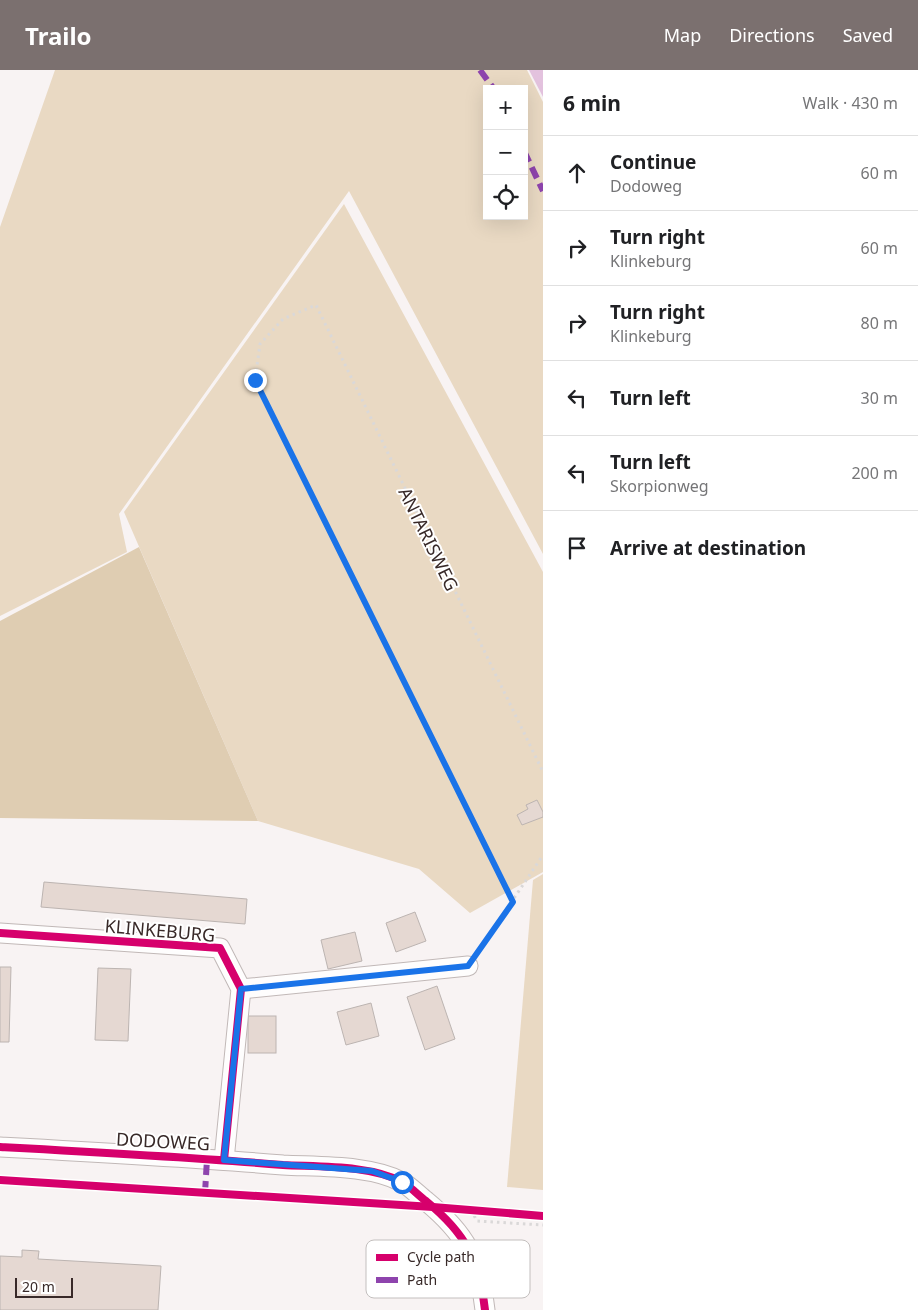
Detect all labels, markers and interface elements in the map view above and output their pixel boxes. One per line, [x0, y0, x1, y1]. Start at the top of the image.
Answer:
text: Trailo [25, 19, 92, 52]
text: Map [664, 23, 701, 47]
text: Directions [729, 23, 815, 47]
text: Saved [843, 23, 893, 47]
map controls [483, 85, 528, 220]
button: + [483, 85, 528, 130]
text: 6 min [563, 89, 621, 117]
text: Walk · 430 m [803, 92, 898, 114]
button: − [483, 130, 528, 175]
text: Continue [610, 149, 696, 175]
icon: ahead [563, 159, 591, 187]
text: 60 m [861, 162, 898, 184]
button: locate [483, 175, 528, 220]
text: Dodoweg [610, 175, 682, 197]
text: Turn right [610, 224, 705, 250]
icon: right [563, 234, 591, 262]
text: 60 m [861, 237, 898, 259]
text: Klinkeburg [610, 250, 692, 272]
text: Turn right [610, 299, 705, 325]
icon: right [563, 309, 591, 337]
text: 80 m [861, 312, 898, 334]
text: Klinkeburg [610, 325, 692, 347]
route end [244, 369, 267, 392]
icon: left [563, 384, 591, 412]
text: Turn left [610, 385, 691, 411]
text: 30 m [861, 387, 898, 409]
text: Turn left [610, 449, 691, 475]
icon: left [563, 459, 591, 487]
text: 200 m [851, 462, 898, 484]
text: Skorpionweg [610, 475, 709, 497]
street label: ANTARISWEG [394, 483, 464, 595]
icon: arrive [563, 534, 591, 562]
text: Arrive at destination [610, 535, 806, 561]
street label: KLINKEBURG [104, 913, 216, 947]
street label: DODOWEG [115, 1127, 211, 1155]
route start [391, 1171, 414, 1194]
legend [366, 1240, 530, 1298]
text: Cycle path [407, 1247, 475, 1266]
text: Path [407, 1270, 437, 1289]
scale bar [15, 1275, 72, 1298]
text: 20 m [22, 1277, 55, 1296]

